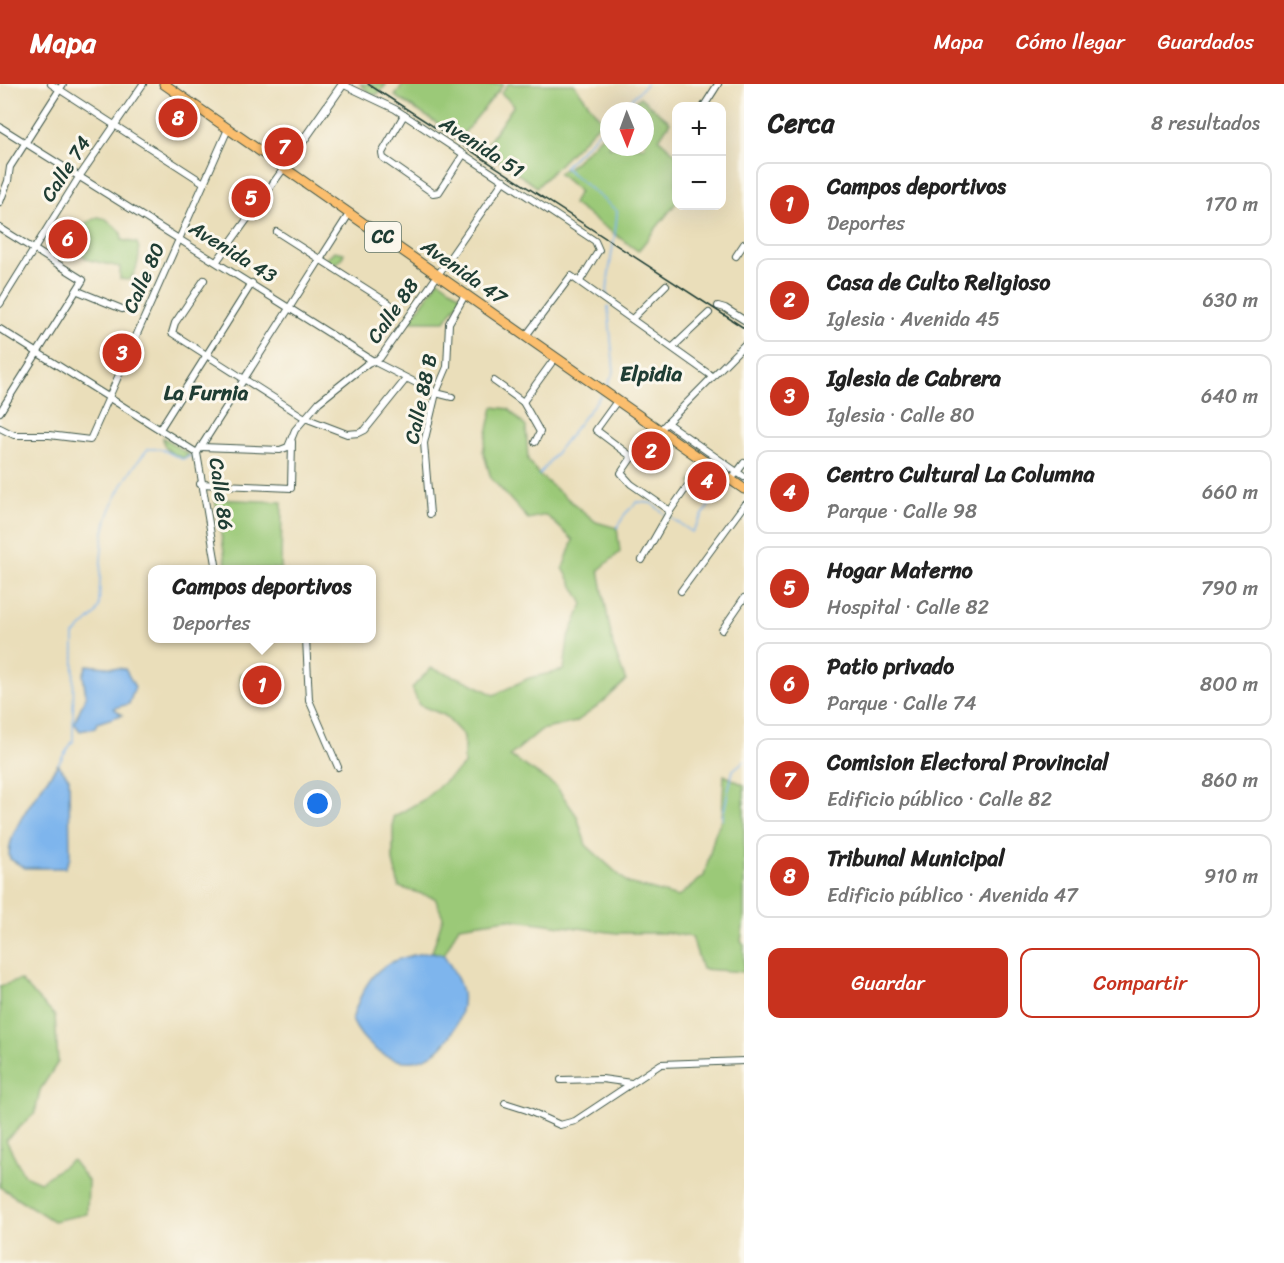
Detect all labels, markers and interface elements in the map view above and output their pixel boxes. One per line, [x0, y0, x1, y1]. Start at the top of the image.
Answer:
text: Mapa [30, 18, 96, 67]
text: Mapa [934, 23, 983, 61]
text: Cómo llegar [1016, 23, 1125, 61]
text: Guardados [1158, 23, 1254, 61]
pin: 8 [158, 96, 198, 141]
text: Cerca [768, 100, 834, 146]
north arrow [600, 102, 654, 156]
map controls [672, 102, 726, 210]
button: + [672, 102, 726, 156]
street label: Avenida 51 [432, 106, 532, 188]
text: 8 resultados [1151, 106, 1260, 141]
pin: 7 [264, 124, 304, 170]
street label: Calle 74 [31, 129, 101, 209]
button: − [672, 156, 726, 210]
text: Campos deportivos [827, 167, 1006, 206]
pin: 5 [232, 176, 270, 220]
text: 1 [785, 187, 794, 222]
text: 170 m [1205, 187, 1258, 222]
text: Deportes [827, 206, 905, 241]
street label: Avenida 43 [181, 211, 284, 293]
pin: 6 [48, 216, 88, 262]
road number: CC [365, 222, 401, 252]
street label: Avenida 47 [413, 229, 516, 316]
street label: Calle 80 [113, 237, 175, 319]
text: Casa de Culto Religioso [827, 263, 1051, 302]
street label: Calle 88 [358, 271, 428, 351]
text: 2 [784, 283, 795, 318]
text: 630 m [1202, 283, 1258, 318]
text: Iglesia · Avenida 45 [827, 302, 1000, 337]
pin: 3 [102, 330, 142, 376]
street label: Calle 88 B [394, 350, 448, 447]
district label: Elpidia [620, 355, 682, 393]
text: Iglesia de Cabrera [827, 359, 1001, 398]
district label: La Furnia [164, 374, 249, 412]
text: 3 [784, 379, 795, 414]
text: 640 m [1201, 379, 1258, 414]
text: Iglesia · Calle 80 [827, 398, 975, 433]
pin: 2 [632, 428, 670, 473]
text: Centro Cultural La Columna [827, 455, 1094, 494]
street label: Calle 86 [199, 456, 243, 532]
pin: 4 [688, 458, 726, 504]
text: 4 [783, 475, 796, 510]
text: 660 m [1202, 475, 1258, 510]
text: Parque · Calle 98 [827, 494, 977, 529]
text: Hogar Materno [827, 551, 973, 590]
popup [148, 565, 376, 643]
text: Campos deportivos [172, 567, 352, 606]
text: 5 [783, 571, 796, 606]
text: 790 m [1201, 571, 1258, 606]
text: Hospital · Calle 82 [827, 590, 989, 625]
text: Deportes [172, 606, 251, 641]
text: Patio privado [827, 647, 954, 686]
pin: 1 [242, 662, 282, 708]
text: 6 [784, 667, 795, 702]
text: 800 m [1200, 667, 1258, 702]
text: Parque · Calle 74 [827, 686, 977, 721]
text: Comision Electoral Provincial [827, 743, 1109, 782]
text: 7 [784, 763, 795, 798]
text: 860 m [1201, 763, 1258, 798]
text: Edificio público · Calle 82 [827, 782, 1052, 817]
your location [303, 789, 332, 818]
text: Tribunal Municipal [827, 839, 1005, 878]
text: 8 [783, 859, 796, 894]
text: 910 m [1204, 859, 1258, 894]
text: Edificio público · Avenida 47 [827, 878, 1078, 913]
button: Guardar [768, 948, 1008, 1018]
button: Compartir [1020, 948, 1260, 1018]

